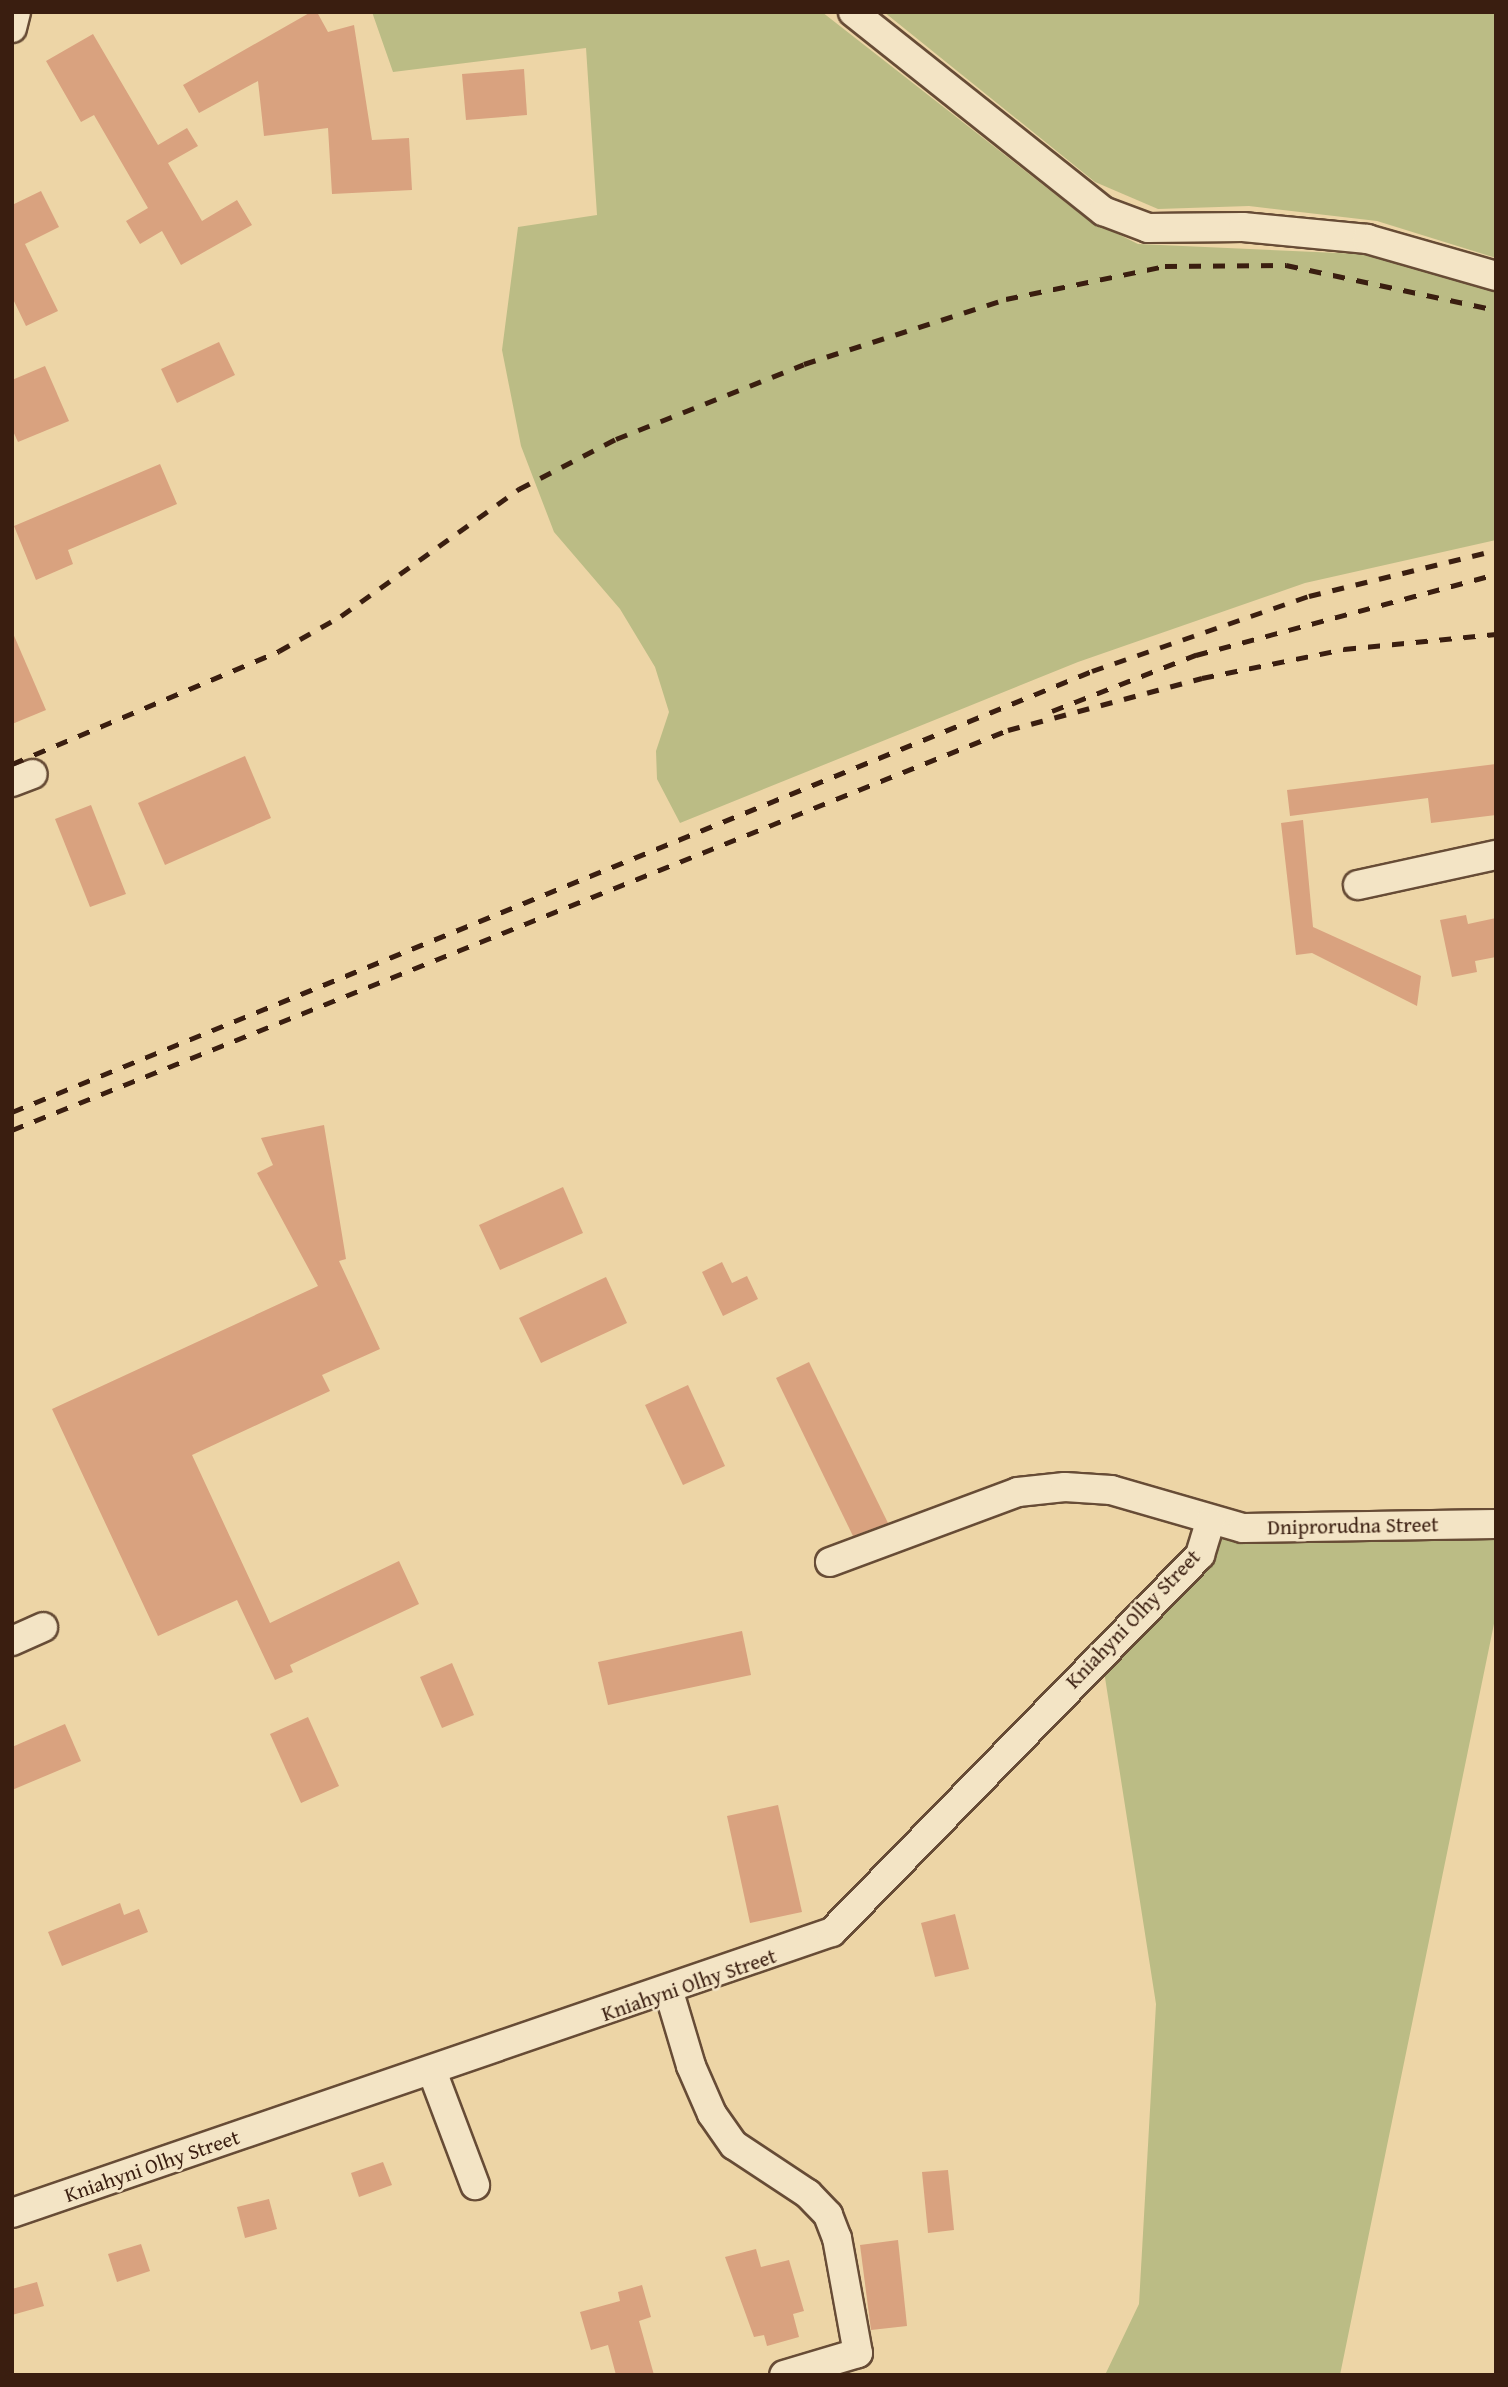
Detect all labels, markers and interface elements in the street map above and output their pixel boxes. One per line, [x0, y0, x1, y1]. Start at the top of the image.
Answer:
street label: Dniprorudna Street [1267, 1512, 1439, 1540]
street label: Kniahyni Olhy Street [1060, 1544, 1206, 1694]
street label: Kniahyni Olhy Street [598, 1943, 780, 2027]
street label: Kniahyni Olhy Street [61, 2124, 243, 2208]

